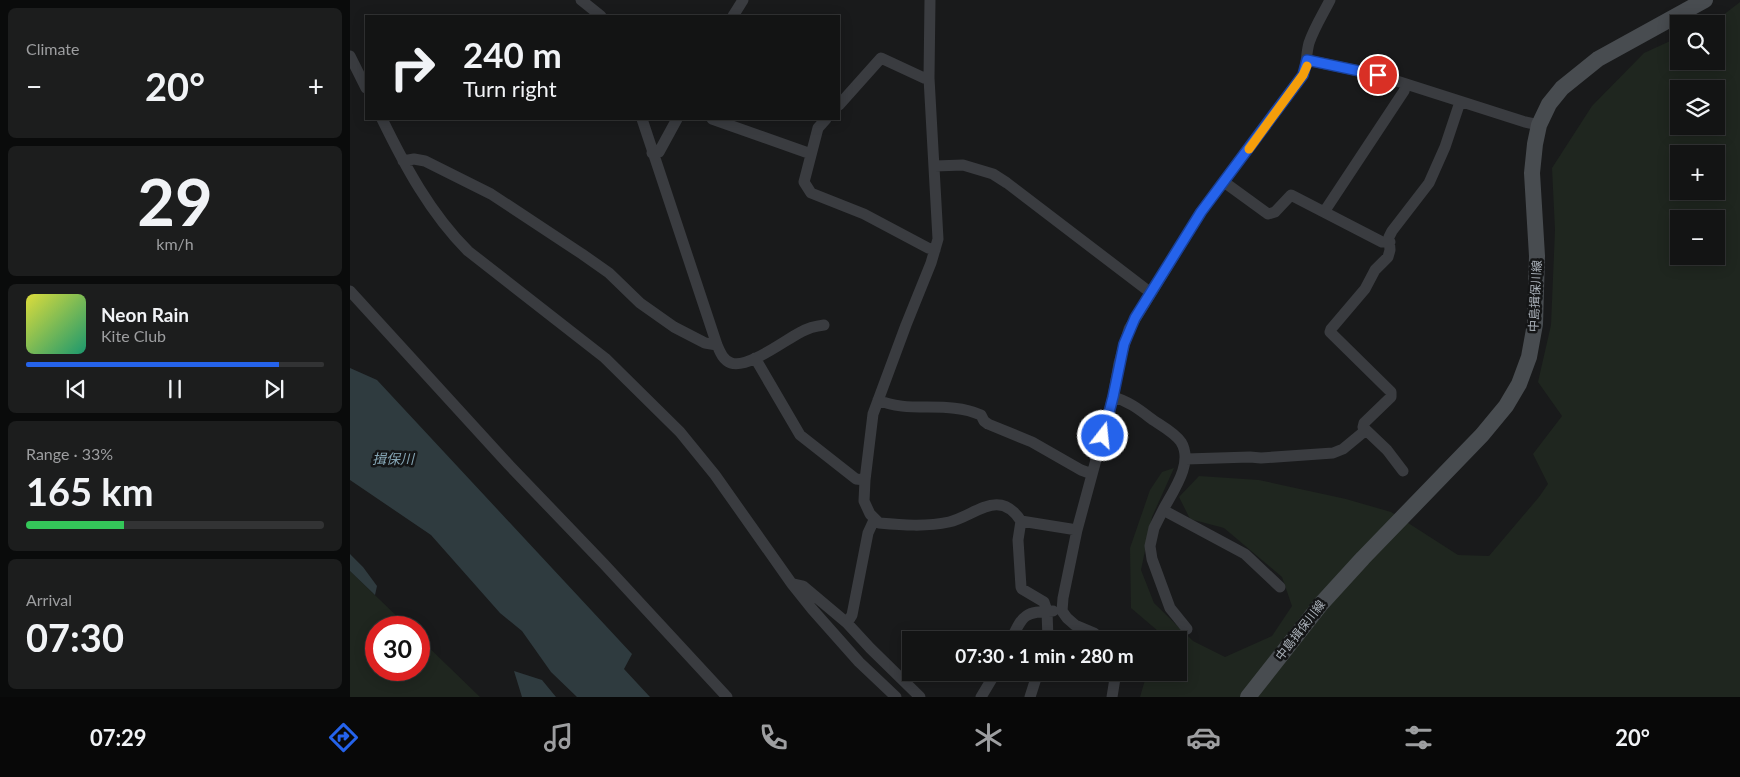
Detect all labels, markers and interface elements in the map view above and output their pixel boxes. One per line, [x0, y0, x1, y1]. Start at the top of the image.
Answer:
map controls [1670, 15, 1725, 265]
button: search [1670, 15, 1725, 70]
text: 240 m [463, 33, 562, 75]
icon: right [380, 35, 445, 100]
text: Climate [26, 39, 79, 58]
pin [1357, 54, 1399, 96]
icon: arrive [1364, 61, 1392, 89]
text: 20° [145, 63, 205, 109]
text: − [26, 69, 42, 103]
text: + [308, 69, 324, 103]
text: Turn right [463, 75, 557, 102]
button: layers [1670, 80, 1725, 135]
button: + [1670, 145, 1725, 200]
text: 29 [137, 162, 213, 240]
button: − [1670, 210, 1725, 265]
text: km/h [156, 234, 194, 253]
street label: 中島揖保川線 [1526, 260, 1544, 332]
text: Neon Rain [101, 303, 189, 326]
text: Kite Club [101, 326, 166, 345]
icon: previous [62, 375, 90, 403]
icon: pause [161, 375, 189, 403]
icon: next [260, 375, 288, 403]
position arrow [1076, 409, 1128, 461]
text: Range · 33% [26, 444, 113, 463]
water label: 揖保川 [372, 450, 416, 467]
text: 165 km [26, 468, 154, 514]
text: Arrival [26, 590, 72, 609]
street label: 中島揖保川線 [1272, 597, 1328, 663]
text: 07:30 [26, 614, 124, 660]
speed limit sign: 30 [365, 616, 430, 681]
text: 07:30 · 1 min · 280 m [955, 644, 1134, 667]
icon: directions [326, 720, 361, 755]
icon: music [541, 720, 576, 755]
icon: phone [756, 720, 791, 755]
icon: climate [971, 720, 1006, 755]
icon: car [1186, 720, 1221, 755]
icon: filters [1401, 720, 1436, 755]
text: 07:29 [90, 724, 147, 751]
text: 20° [1615, 724, 1650, 751]

